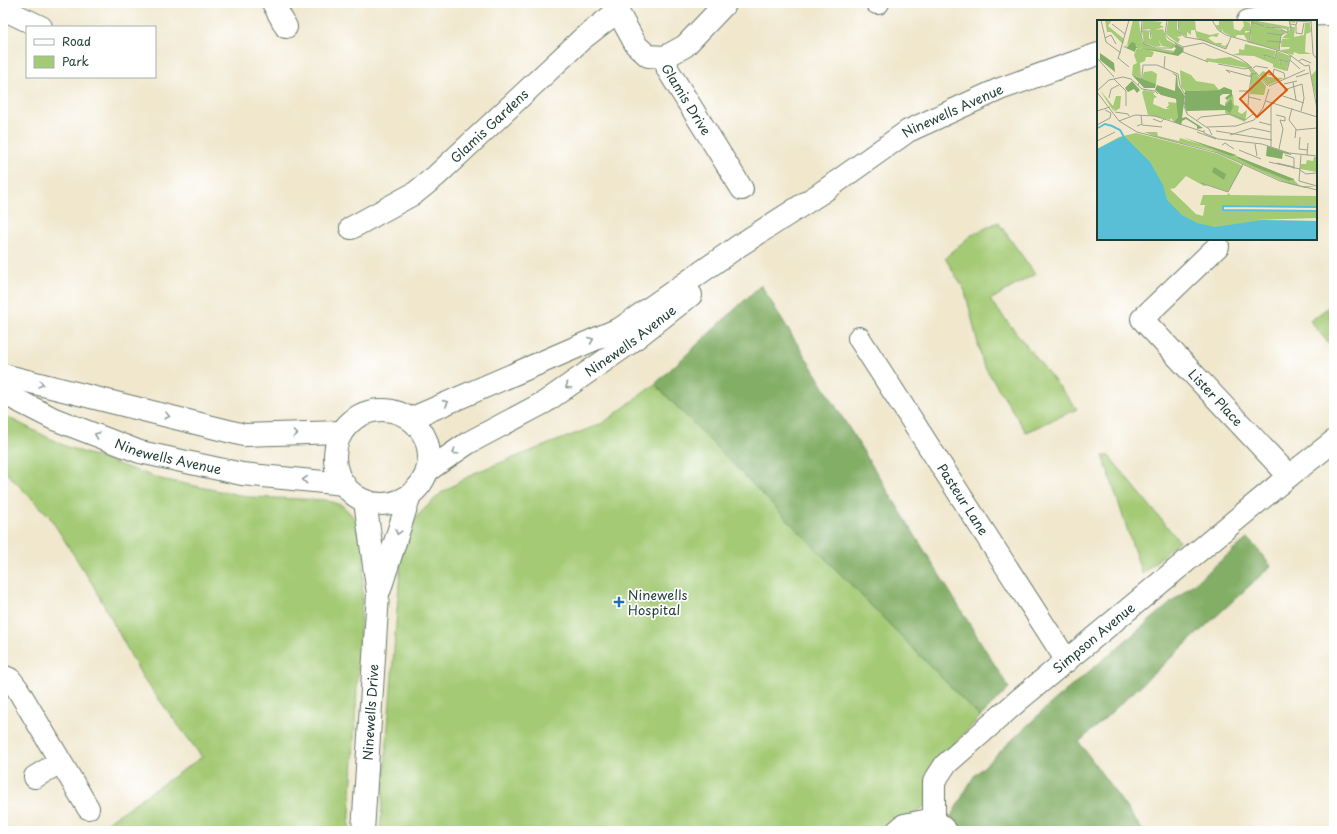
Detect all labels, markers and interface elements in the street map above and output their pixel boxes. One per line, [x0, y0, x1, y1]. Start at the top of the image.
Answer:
inset map [1097, 20, 1317, 240]
legend [26, 26, 156, 78]
text: Road [62, 32, 91, 50]
text: Park [62, 52, 89, 70]
street label: Glamis Drive [658, 62, 716, 139]
street label: Ninewells Avenue [898, 79, 1006, 142]
street label: Glamis Gardens [446, 84, 532, 167]
street label: Ninewells Avenue [581, 300, 680, 381]
one-way arrow [587, 337, 594, 345]
street label: Lister Place [1184, 364, 1248, 430]
one-way arrow [37, 379, 44, 388]
one-way arrow [565, 381, 572, 388]
one-way arrow [441, 400, 449, 408]
one-way arrow [164, 411, 170, 419]
one-way arrow [292, 429, 298, 438]
one-way arrow [93, 431, 100, 439]
street label: Ninewells Avenue [112, 433, 224, 478]
one-way arrow [453, 447, 460, 454]
street label: Pasteur Lane [933, 460, 994, 539]
one-way arrow [302, 476, 308, 485]
one-way arrow [394, 529, 403, 536]
place label: Ninewells Hospital [628, 585, 687, 619]
marker: Ninewells Hospital [613, 596, 625, 608]
street label: Simpson Avenue [1048, 598, 1138, 677]
street label: Ninewells Drive [357, 663, 383, 761]

